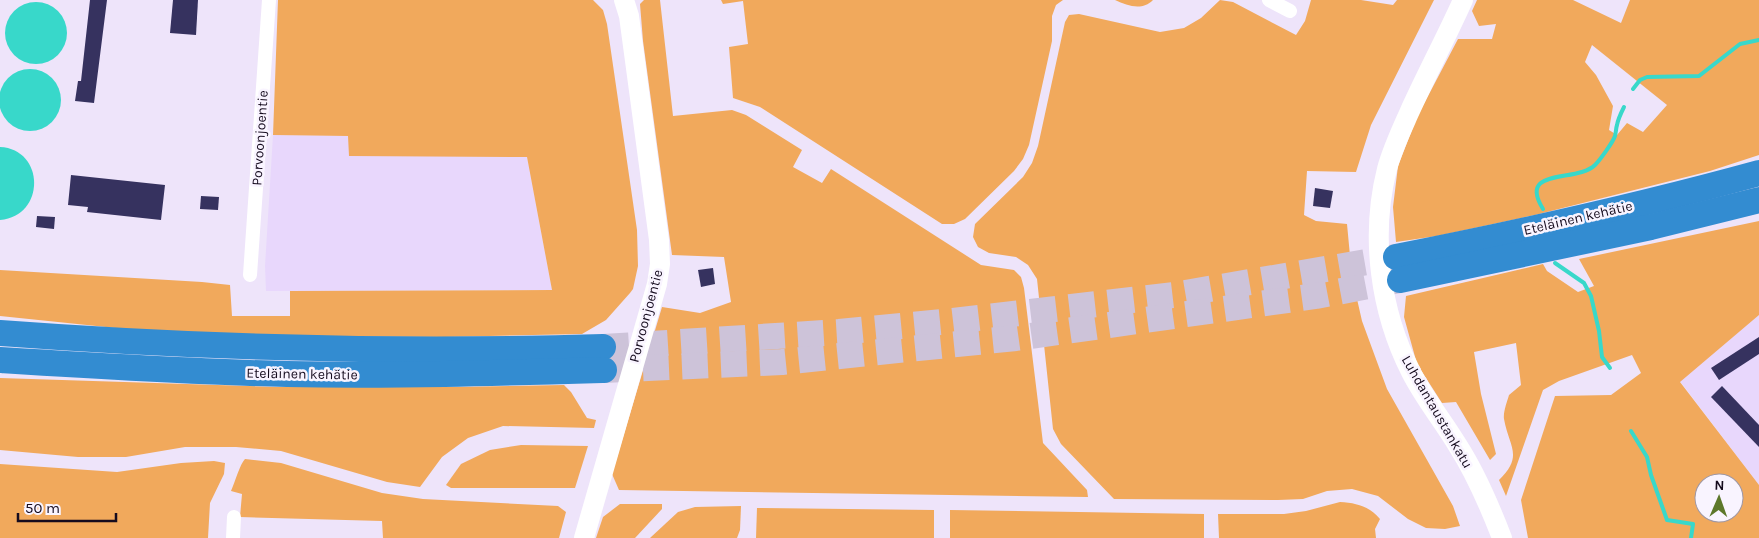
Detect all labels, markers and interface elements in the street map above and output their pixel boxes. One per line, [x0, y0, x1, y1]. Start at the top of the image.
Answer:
street label: Porvoonjoentie [248, 90, 272, 186]
street label: Eteläinen kehätie [1522, 197, 1634, 239]
street label: Porvoonjoentie [625, 268, 667, 364]
street label: Luhdantaustankatu [1398, 353, 1476, 471]
street label: Eteläinen kehätie [246, 365, 358, 383]
north arrow [1694, 473, 1744, 523]
text: N [1714, 477, 1725, 494]
scale bar [18, 490, 115, 522]
text: 50 m [25, 499, 60, 517]

